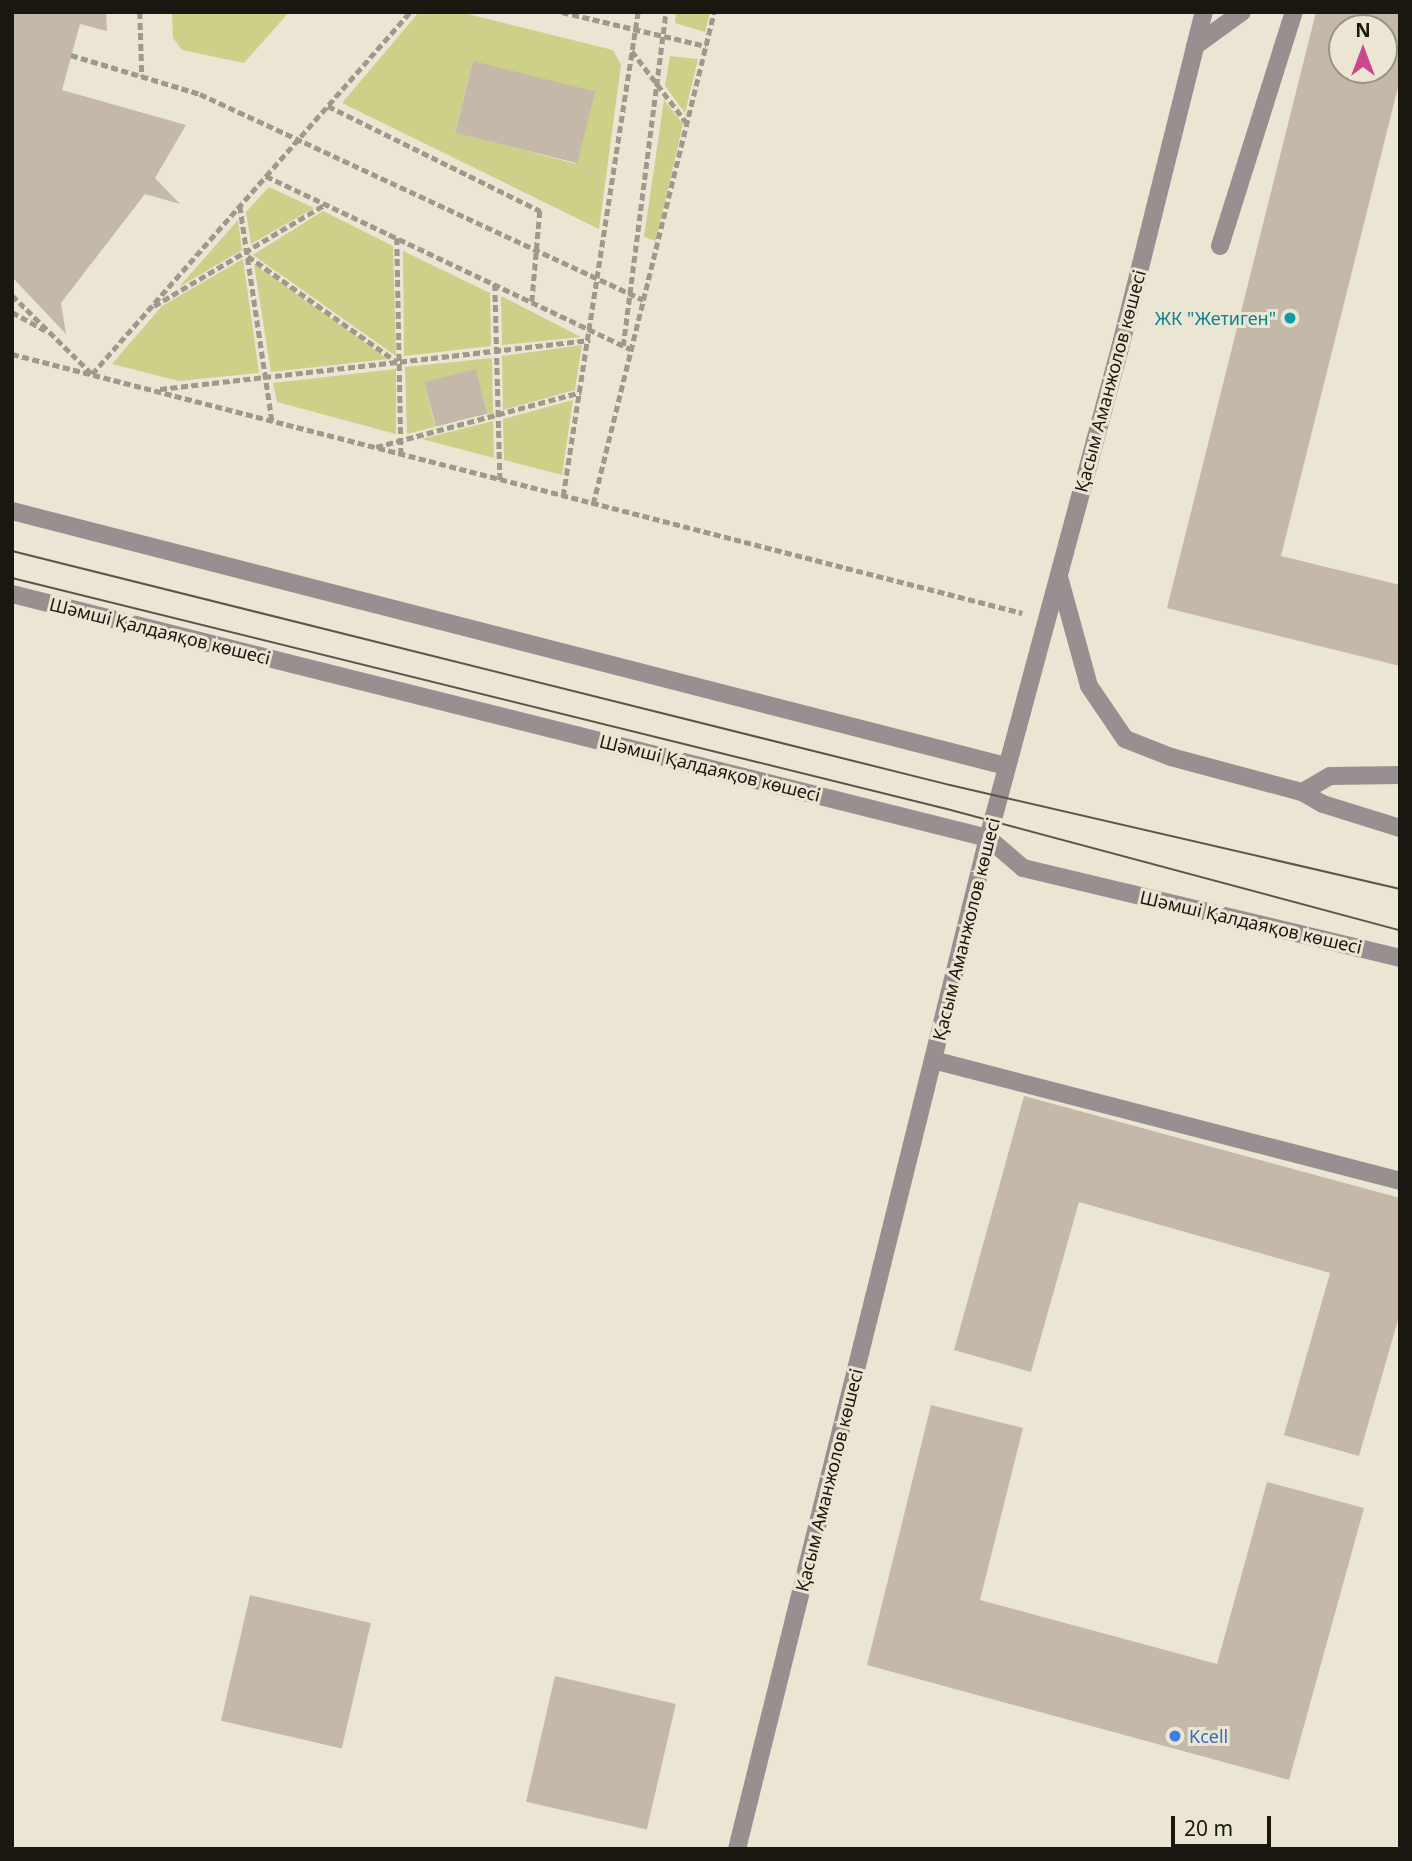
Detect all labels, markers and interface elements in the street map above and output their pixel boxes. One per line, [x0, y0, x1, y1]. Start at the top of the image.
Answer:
north arrow [1328, 14, 1398, 84]
text: N [1355, 17, 1371, 43]
street label: Қасым Аманжолов көшесі [1070, 268, 1150, 494]
place label: ЖК "Жетиген" [1155, 307, 1276, 329]
marker: ЖК "Жетиген" [1282, 310, 1298, 326]
street label: Шәмші Қалдаяқов көшесі [47, 593, 273, 669]
street label: Шәмші Қалдаяқов көшесі [597, 730, 823, 806]
street label: Қасым Аманжолов көшесі [928, 815, 1004, 1043]
street label: Шәмші Қалдаяқов көшесі [1138, 886, 1364, 958]
street label: Қасым Аманжолов көшесі [791, 1366, 867, 1594]
place label: Kcell [1189, 1725, 1228, 1747]
marker: Kcell [1167, 1728, 1183, 1744]
scale bar [1174, 1801, 1274, 1845]
text: 20 m [1184, 1814, 1233, 1842]

